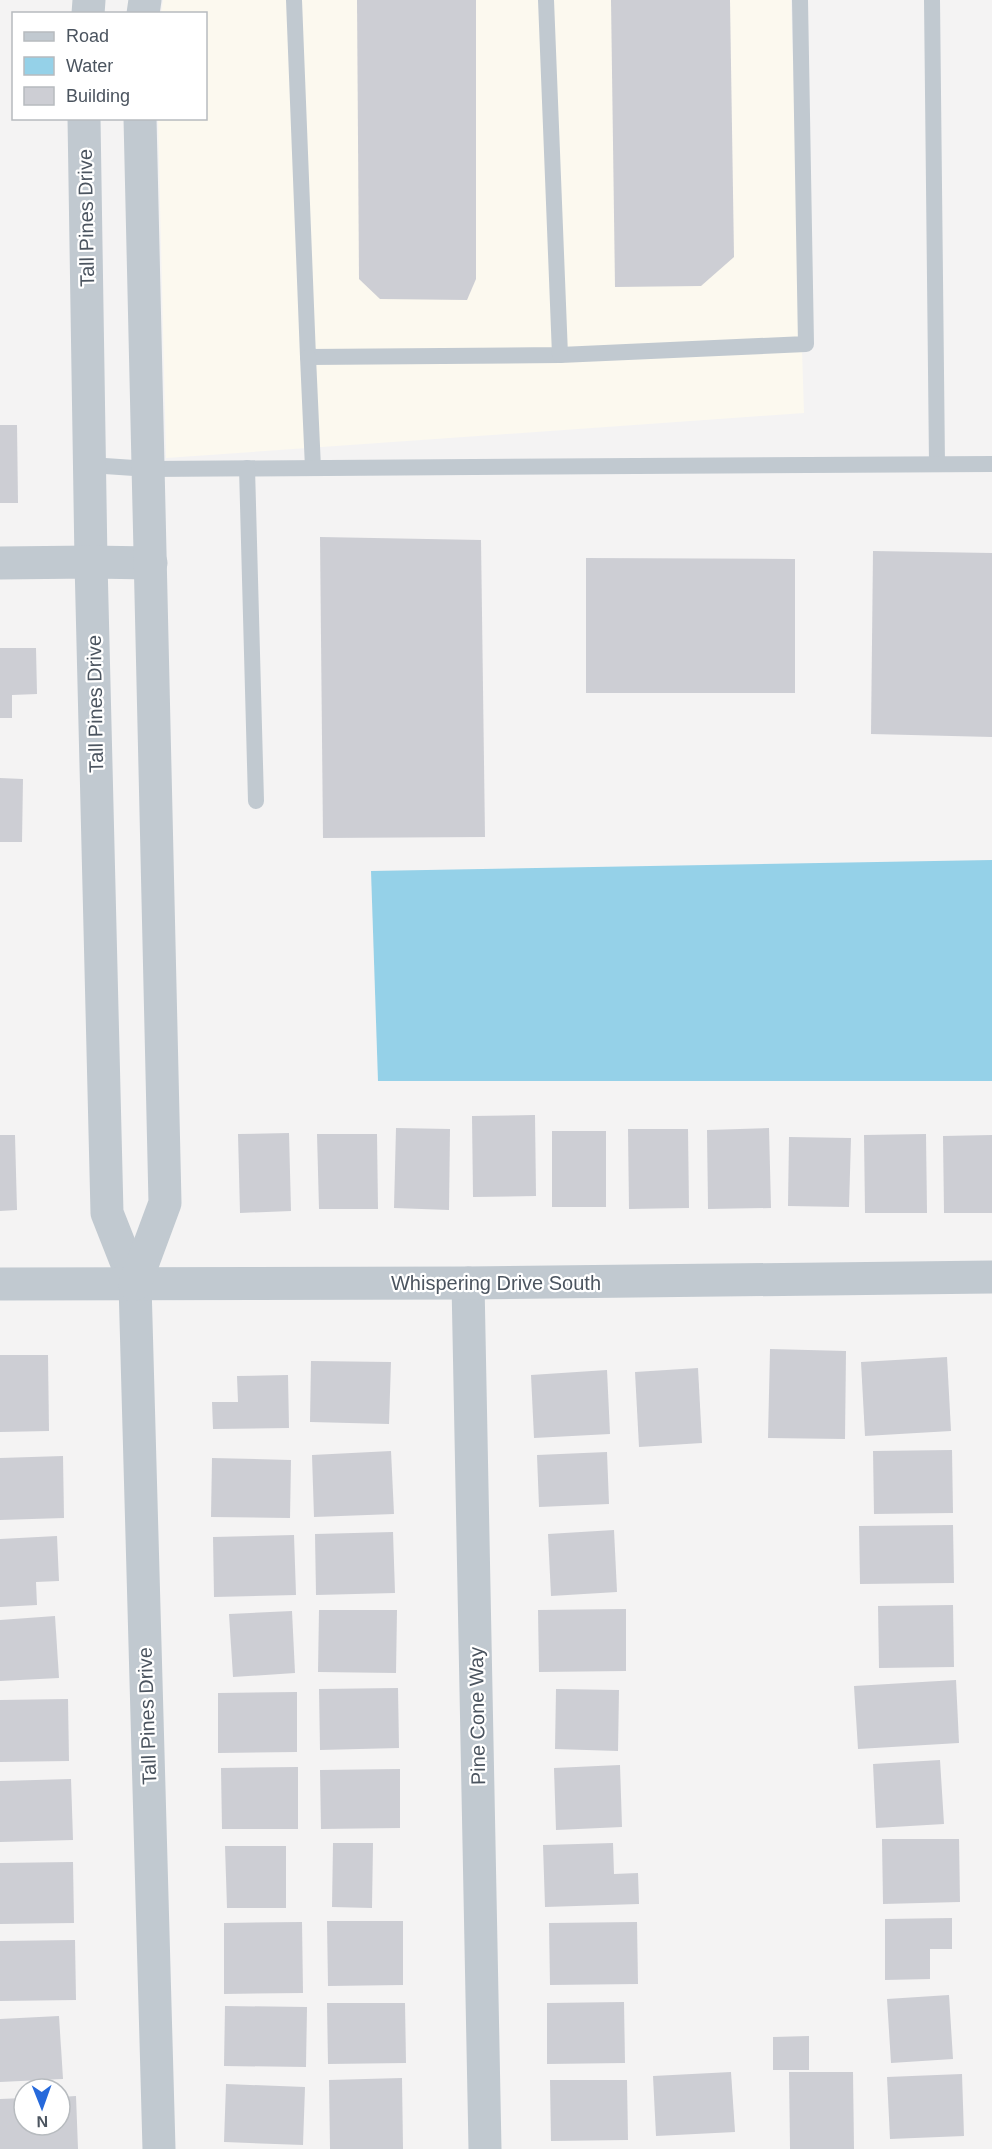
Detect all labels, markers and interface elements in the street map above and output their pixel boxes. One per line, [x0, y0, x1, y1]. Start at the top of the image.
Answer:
legend [12, 12, 207, 120]
text: Road [66, 26, 109, 46]
text: Water [66, 56, 113, 76]
text: Building [66, 86, 130, 106]
street label: Tall Pines Drive [74, 149, 98, 287]
street label: Tall Pines Drive [83, 635, 107, 773]
street label: Whispering Drive South [391, 1272, 601, 1294]
street label: Tall Pines Drive [134, 1647, 160, 1785]
street label: Pine Cone Way [465, 1647, 489, 1785]
north arrow [12, 2077, 72, 2137]
text: N [36, 2113, 48, 2130]

